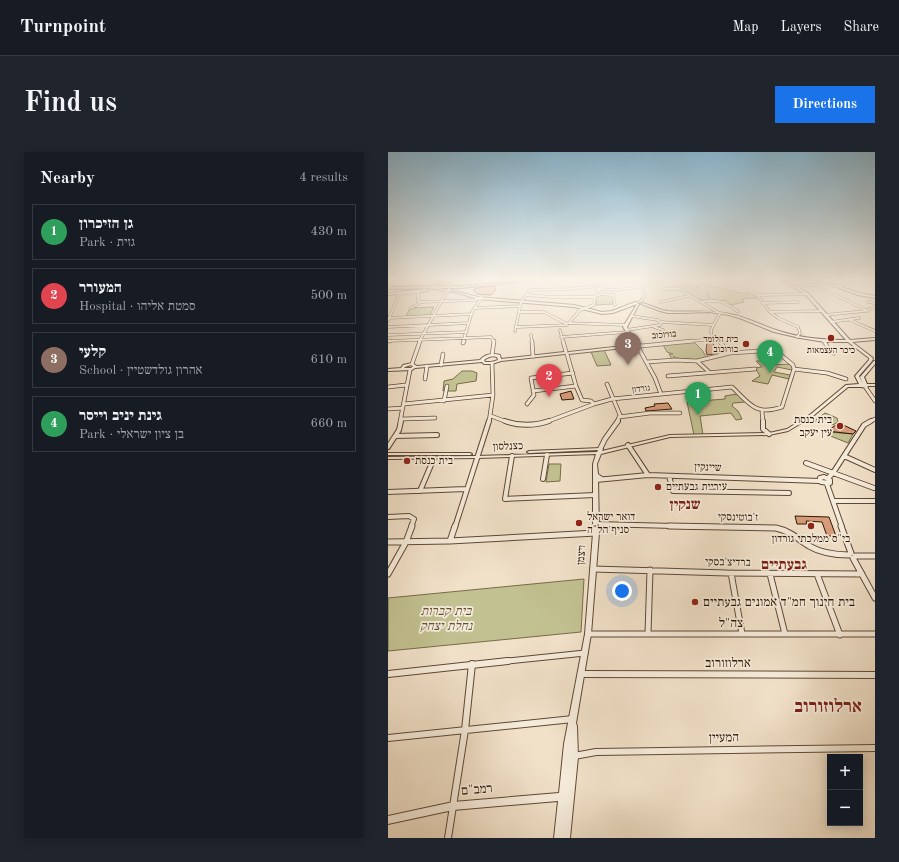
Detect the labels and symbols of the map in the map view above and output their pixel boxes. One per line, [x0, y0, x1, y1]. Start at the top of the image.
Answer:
street label: בורוכוב [651, 329, 677, 341]
pin: 3 [615, 332, 641, 365]
marker: כיכר העצמאות [826, 333, 836, 343]
place label: בית הלומד בורוכוב [703, 334, 739, 354]
marker: בית הלומד בורוכוב [741, 339, 751, 349]
pin: 4 [757, 340, 783, 373]
place label: כיכר העצמאות [807, 346, 855, 355]
pin: 2 [536, 364, 562, 397]
pin: 1 [685, 382, 711, 415]
street label: גורדון [631, 383, 651, 395]
place label: בית כנסת עין יעקב [794, 415, 832, 439]
marker: בית כנסת עין יעקב [835, 421, 845, 431]
street label: כצנלסון [493, 440, 523, 453]
marker: בית כנסת [402, 456, 412, 466]
place label: בית כנסת [415, 456, 453, 467]
street label: שיינקין [694, 462, 722, 474]
marker: עיריית גבעתיים [653, 482, 663, 492]
place label: עיריית גבעתיים [666, 482, 727, 493]
district label: שנקין [670, 498, 701, 513]
place label: דואר ישראל סניף הל"ה [587, 511, 635, 536]
street label: ז'בוטינסקי [718, 512, 758, 524]
marker: דואר ישראל סניף הל"ה [574, 518, 584, 528]
marker: בי"ס ממלכתי גורדון [806, 521, 816, 531]
place label: בי"ס ממלכתי גורדון [772, 533, 850, 545]
street label: ויצמן [576, 545, 588, 565]
street label: ברדיצ'בסקי [705, 557, 751, 569]
district label: גבעתיים [761, 558, 807, 573]
your location [612, 581, 632, 601]
place label: בית חינוך חמ"ד אמונים גבעתיים [703, 596, 855, 609]
marker: בית חינוך חמ"ד אמונים גבעתיים [690, 597, 700, 607]
park label: בית קברות נחלת יצחק [420, 605, 474, 633]
street label: צה"ל [719, 616, 743, 630]
street label: ארלוזורוב [705, 656, 751, 670]
district label: ארלוזורוב [794, 697, 862, 716]
street label: המעיין [709, 731, 739, 745]
street label: רמב"ם [461, 782, 493, 798]

